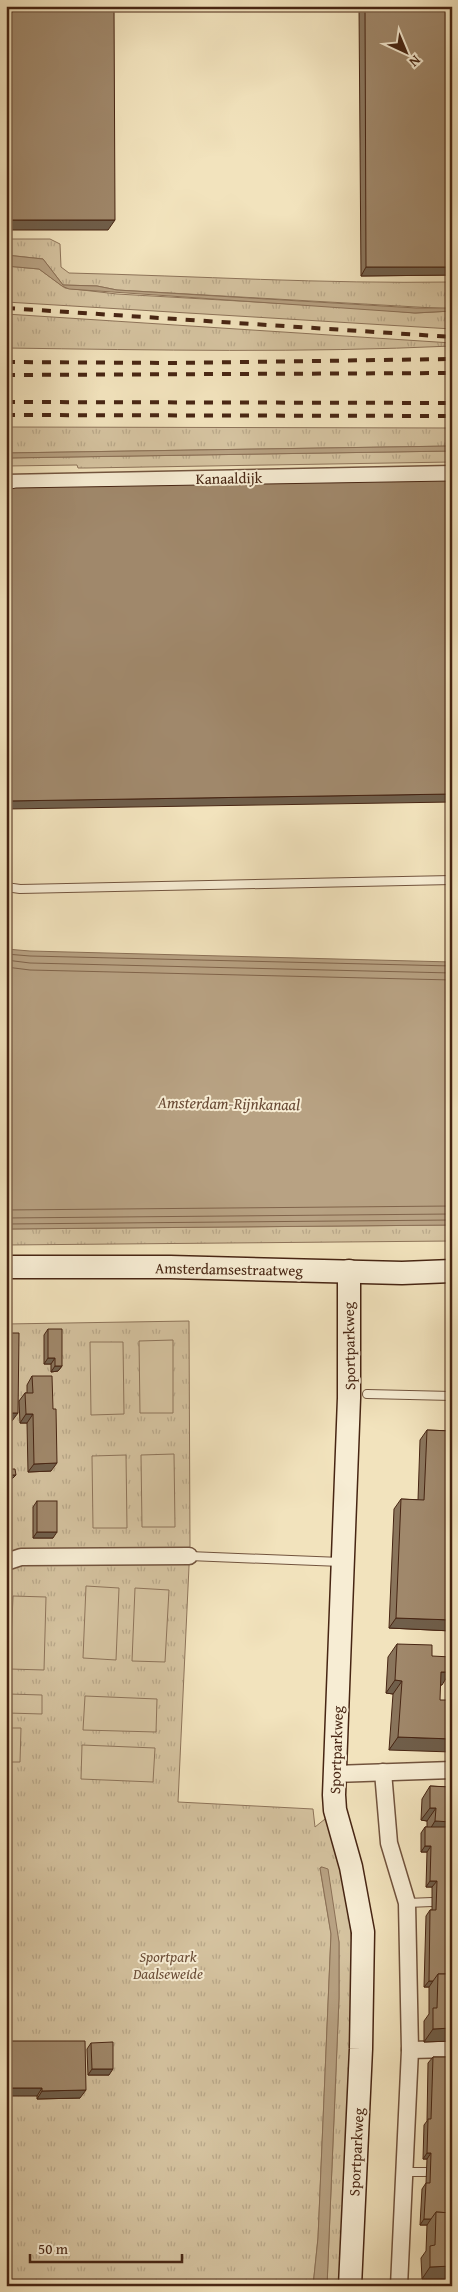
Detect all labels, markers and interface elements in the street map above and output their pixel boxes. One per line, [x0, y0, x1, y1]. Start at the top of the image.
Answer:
north arrow [380, 28, 430, 78]
text: N [404, 51, 425, 72]
street label: Kanaaldijk [195, 467, 263, 489]
water label: Amsterdam-Rijnkanaal [157, 1090, 300, 1116]
street label: Amsterdamsestraatweg [155, 1257, 304, 1281]
street label: Sportparkweg [338, 1301, 360, 1390]
street label: Sportparkweg [324, 1705, 348, 1795]
park label: Sportpark Daalseweide [132, 1946, 203, 1984]
street label: Sportparkweg [343, 2107, 369, 2197]
scale bar [30, 2232, 182, 2264]
text: 50 m [38, 2238, 69, 2259]

